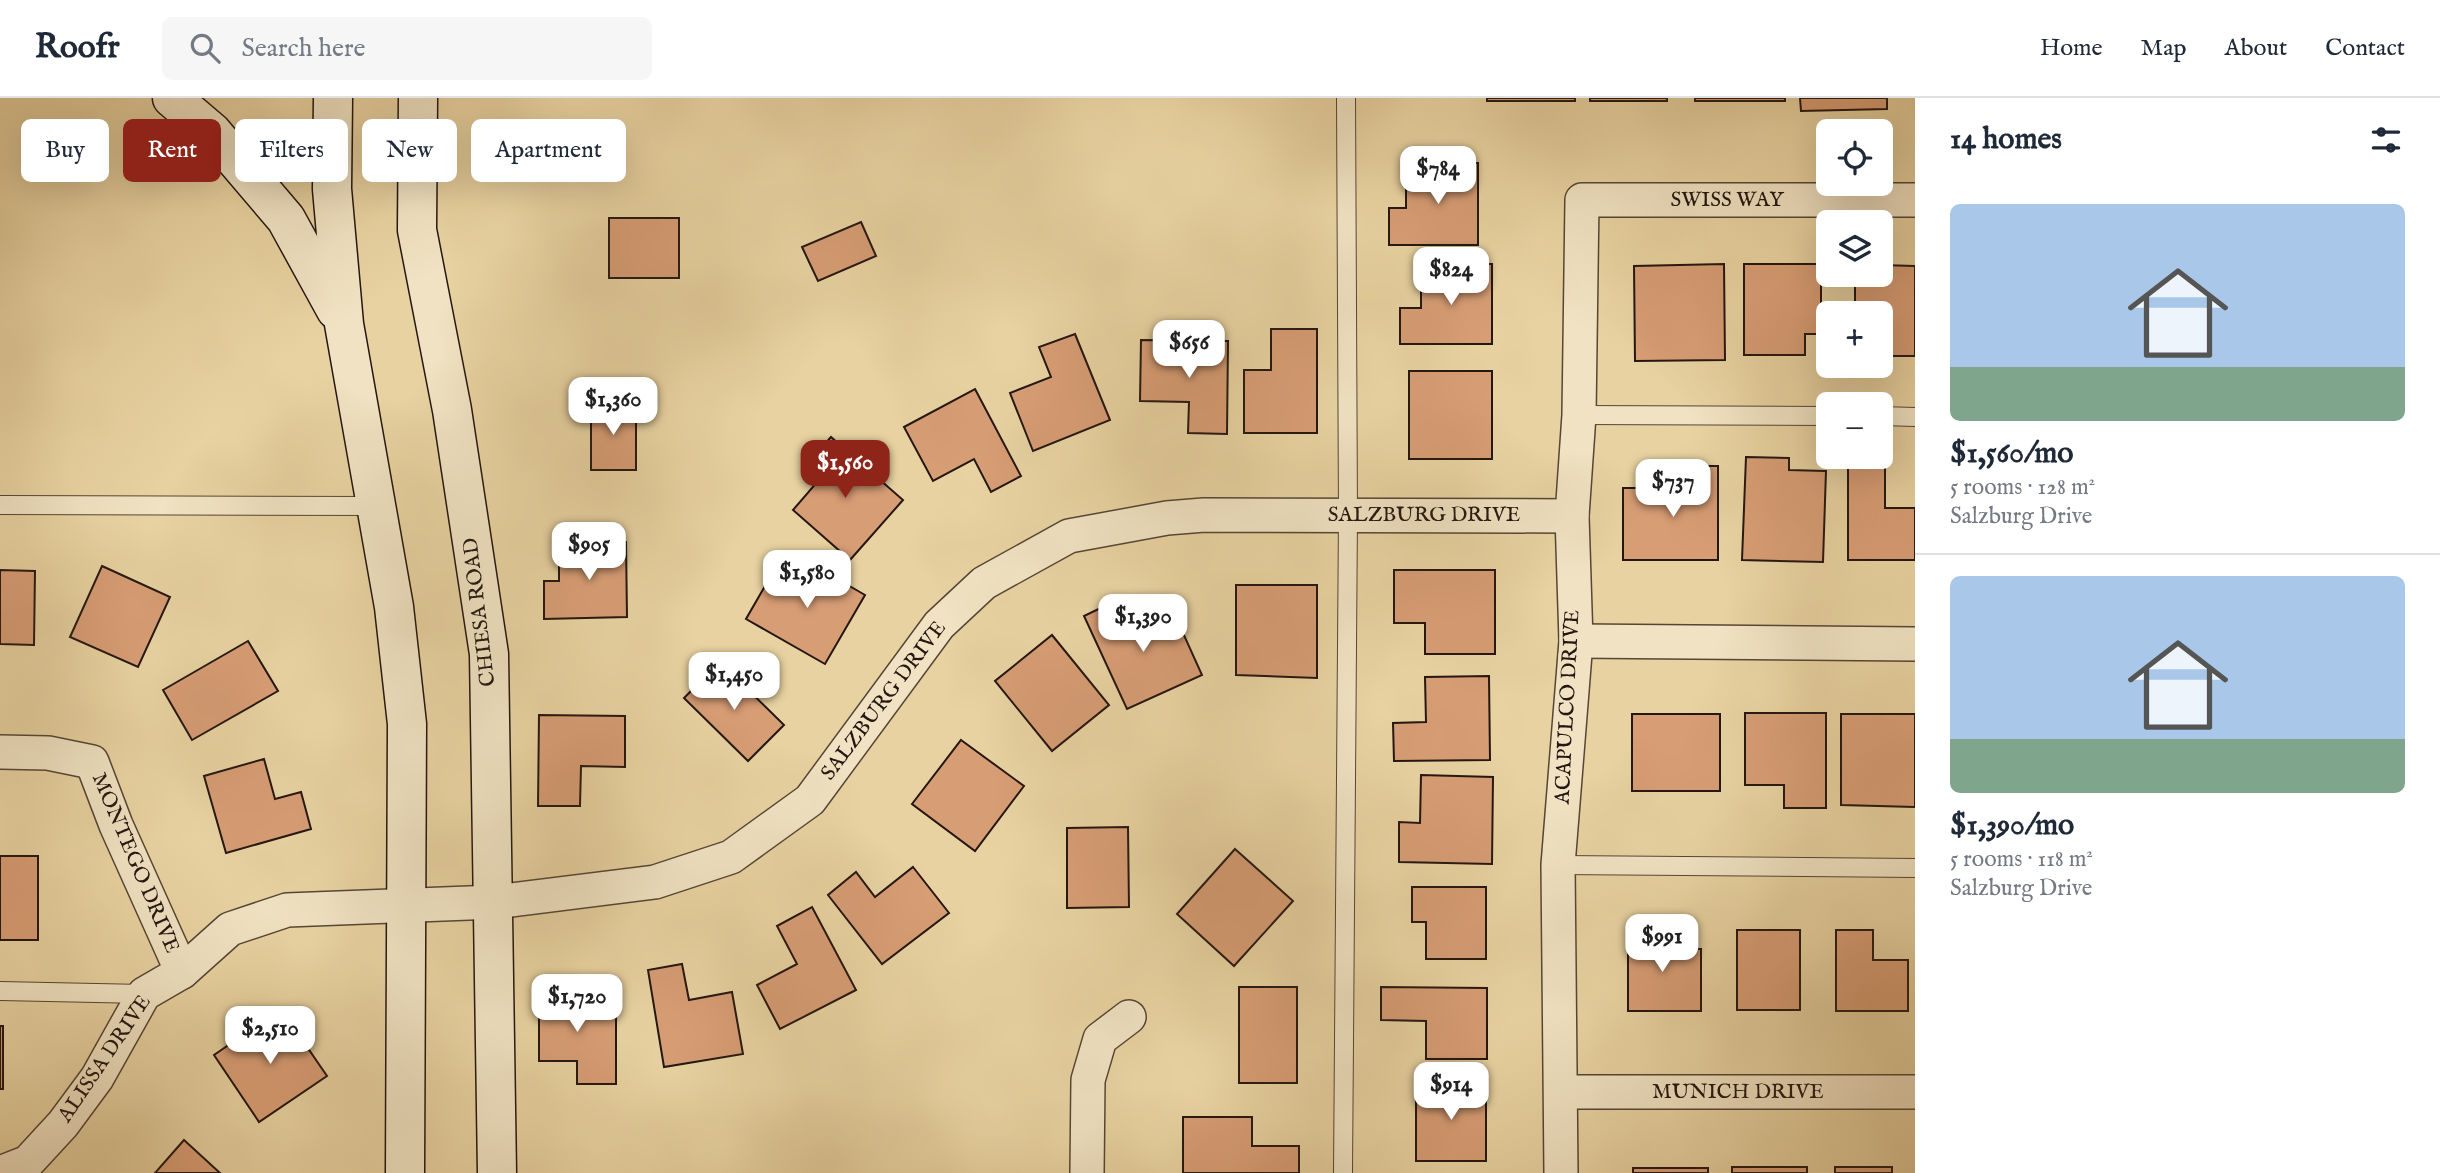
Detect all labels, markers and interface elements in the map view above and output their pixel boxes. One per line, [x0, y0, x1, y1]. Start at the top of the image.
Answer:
search box [162, 17, 652, 80]
text: Roofr [35, 27, 120, 69]
icon: search [186, 29, 224, 67]
text: Search here [242, 32, 365, 65]
text: Home [2040, 33, 2103, 64]
text: Map [2141, 33, 2187, 64]
text: About [2225, 33, 2287, 64]
text: Contact [2325, 33, 2405, 64]
chip: Buy [21, 119, 109, 182]
chip: Rent [123, 119, 221, 182]
chip: Filters [235, 119, 348, 182]
chip: New [362, 119, 457, 182]
chip: Apartment [471, 119, 626, 182]
map controls [1816, 119, 1893, 469]
button: locate [1816, 119, 1893, 196]
text: 14 homes [1950, 121, 2062, 159]
icon: filters [2367, 121, 2405, 159]
pin: $784 [1397, 146, 1479, 206]
text: $784 [1416, 154, 1460, 183]
street label: SWISS WAY [1670, 187, 1785, 214]
button: layers [1816, 210, 1893, 287]
pin: $824 [1410, 248, 1492, 307]
icon: home [2115, 250, 2241, 376]
text: $824 [1429, 255, 1473, 284]
button: + [1816, 301, 1893, 378]
pin: $656 [1148, 320, 1230, 380]
text: $656 [1169, 328, 1209, 357]
pin: $1,360 [556, 378, 670, 437]
text: $1,360 [584, 385, 642, 414]
button: − [1816, 392, 1893, 469]
text: $1,560/mo [1950, 435, 2073, 473]
pin: $1,560 [788, 440, 902, 500]
text: $1,560 [817, 448, 873, 477]
pin: $737 [1632, 460, 1714, 519]
text: $737 [1652, 467, 1694, 496]
text: 5 rooms · 128 m² [1950, 473, 2095, 502]
street label: SALZBURG DRIVE [1328, 502, 1520, 529]
text: Salzburg Drive [1950, 502, 2092, 531]
pin: $905 [548, 522, 630, 582]
text: $905 [568, 530, 610, 559]
street label: CHIESA ROAD [457, 536, 503, 688]
pin: $1,580 [750, 550, 864, 610]
text: $1,580 [779, 558, 835, 587]
pin: $1,390 [1086, 594, 1200, 654]
text: $1,390 [1114, 602, 1172, 631]
street label: ACAPULCO DRIVE [1549, 609, 1587, 806]
street label: SALZBURG DRIVE [815, 616, 953, 786]
icon: home [2115, 622, 2241, 748]
pin: $1,450 [677, 652, 791, 712]
text: $1,450 [705, 660, 763, 689]
street label: MONTEGO DRIVE [85, 769, 185, 957]
text: $1,390/mo [1950, 807, 2074, 845]
text: 5 rooms · 118 m² [1950, 845, 2093, 874]
text: Salzburg Drive [1950, 874, 2092, 903]
pin: $991 [1621, 914, 1703, 974]
text: $991 [1641, 922, 1683, 951]
pin: $1,720 [520, 974, 634, 1034]
text: $1,720 [547, 982, 607, 1011]
street label: ALISSA DRIVE [52, 990, 158, 1129]
pin: $2,510 [213, 1006, 327, 1066]
text: $2,510 [241, 1014, 299, 1043]
pin: $914 [1410, 1062, 1492, 1122]
text: $914 [1430, 1070, 1472, 1099]
street label: MUNICH DRIVE [1652, 1079, 1824, 1106]

